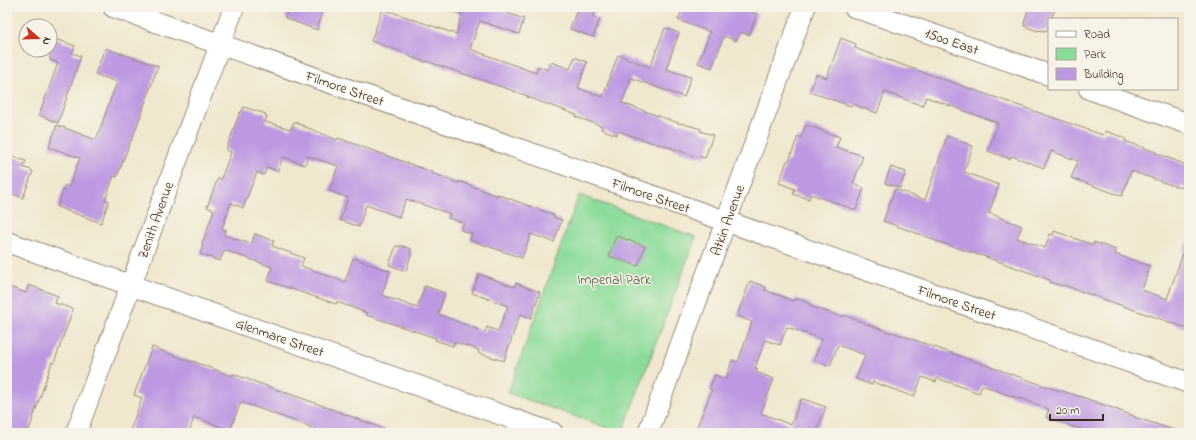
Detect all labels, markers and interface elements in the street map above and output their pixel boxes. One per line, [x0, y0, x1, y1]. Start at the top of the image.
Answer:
north arrow [18, 18, 58, 58]
legend [1048, 18, 1178, 90]
street label: 1500 East [922, 23, 982, 62]
text: Road [1084, 26, 1110, 44]
text: N [38, 35, 55, 47]
text: Park [1084, 46, 1106, 64]
street label: Filmore Street [302, 66, 387, 113]
text: Building [1083, 66, 1123, 85]
street label: Filmore Street [608, 173, 693, 220]
street label: Zenith Avenue [133, 178, 180, 262]
street label: Atkin Avenue [706, 181, 751, 259]
park label: Imperial Park [577, 270, 652, 291]
street label: Filmore Street [914, 280, 999, 327]
street label: Glenmare Street [233, 313, 327, 363]
scale bar [1050, 396, 1103, 422]
text: 20 m [1056, 402, 1079, 420]

